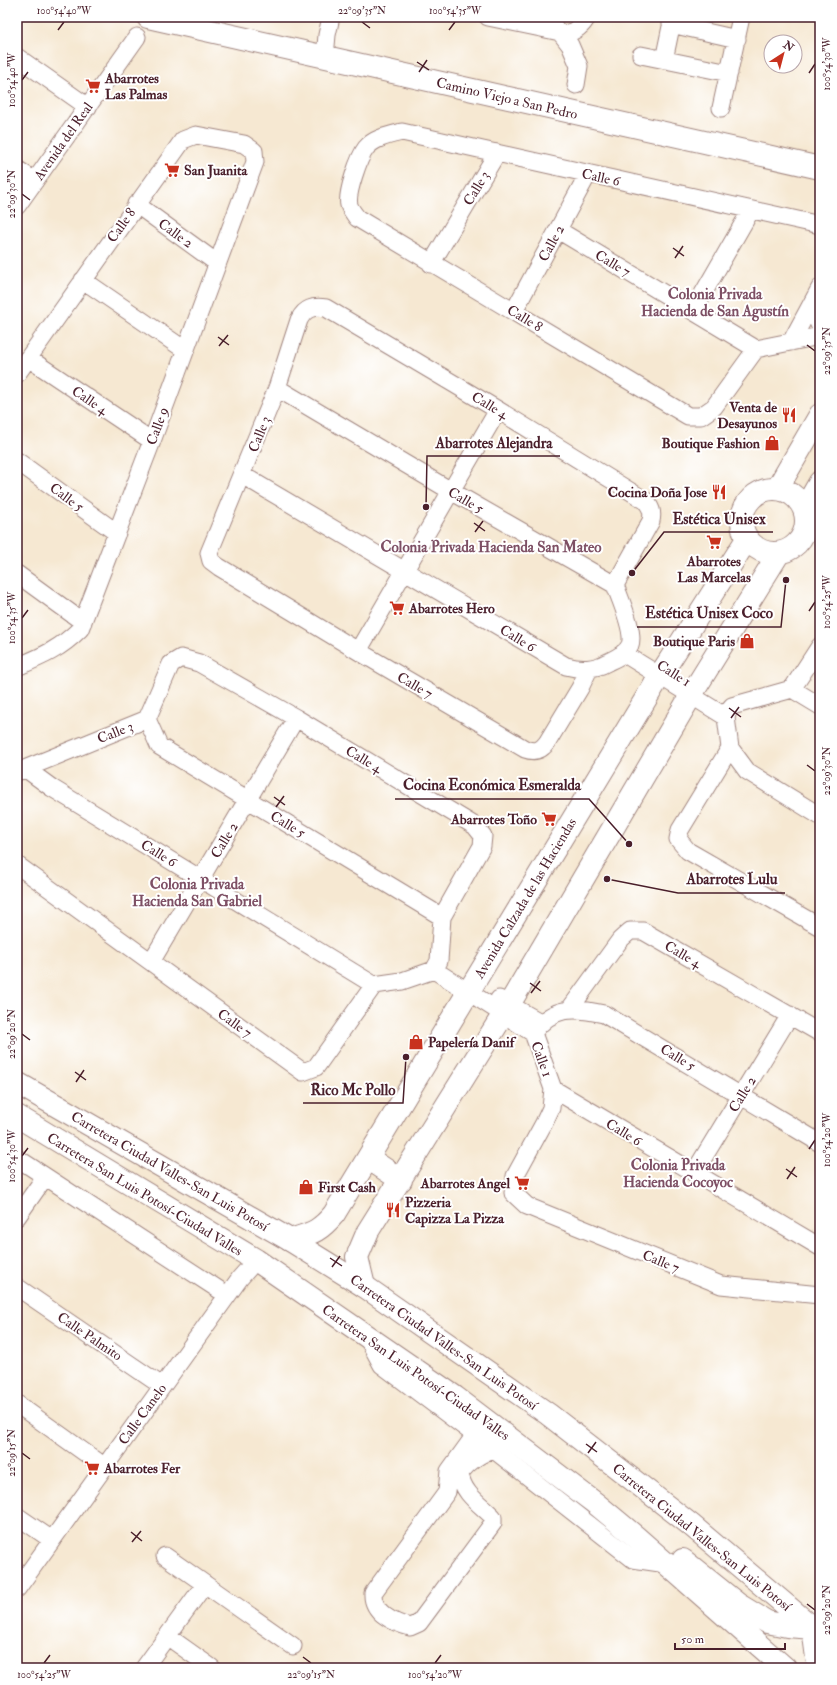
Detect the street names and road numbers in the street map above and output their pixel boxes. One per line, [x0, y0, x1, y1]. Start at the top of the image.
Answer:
street label: Camino Viejo a San Pedro [435, 74, 579, 123]
street label: Avenida del Real [30, 99, 97, 184]
street label: Calle 6 [580, 165, 623, 190]
street label: Calle 3 [460, 168, 493, 209]
street label: Calle 8 [103, 204, 140, 246]
street label: Calle 2 [155, 215, 196, 252]
street label: Calle 2 [535, 222, 568, 264]
street label: Calle 7 [592, 246, 634, 281]
street label: Calle 8 [504, 301, 546, 336]
street label: Calle 4 [69, 382, 112, 419]
street label: Calle 4 [468, 388, 512, 424]
street label: Calle 9 [143, 405, 172, 447]
street label: Calle 3 [245, 414, 274, 455]
street label: Calle 5 [46, 479, 88, 516]
street label: Calle 5 [445, 484, 487, 518]
street label: Calle 6 [497, 621, 540, 656]
street label: Calle 1 [654, 656, 694, 690]
street label: Calle 7 [394, 668, 436, 703]
street label: Calle 3 [95, 718, 136, 747]
street label: Calle 4 [342, 742, 386, 778]
street label: Calle 5 [267, 807, 309, 842]
street label: Avenida Calzada de las Haciendas [470, 815, 580, 982]
street label: Calle 2 [207, 819, 242, 861]
street label: Calle 6 [138, 836, 181, 871]
street label: Calle 4 [661, 937, 705, 972]
street label: Calle 7 [214, 1005, 256, 1042]
street label: Calle 1 [527, 1039, 556, 1079]
street label: Calle 5 [657, 1040, 699, 1075]
street label: Calle 2 [725, 1073, 760, 1115]
street label: Carretera Ciudad Valles-San Luis Potosí [68, 1108, 273, 1236]
street label: Calle 6 [603, 1115, 646, 1150]
street label: Carretera San Luis Potosí-Ciudad Valles [44, 1129, 246, 1260]
street label: Calle 7 [640, 1246, 682, 1277]
street label: Carretera Ciudad Valles-San Luis Potosí [347, 1271, 542, 1415]
street label: Carretera San Luis Potosí-Ciudad Valles [319, 1301, 513, 1444]
street label: Calle Palmito [54, 1308, 126, 1365]
street label: Calle Canelo [115, 1380, 170, 1448]
street label: Carretera Ciudad Valles-San Luis Potosí [609, 1460, 795, 1616]

